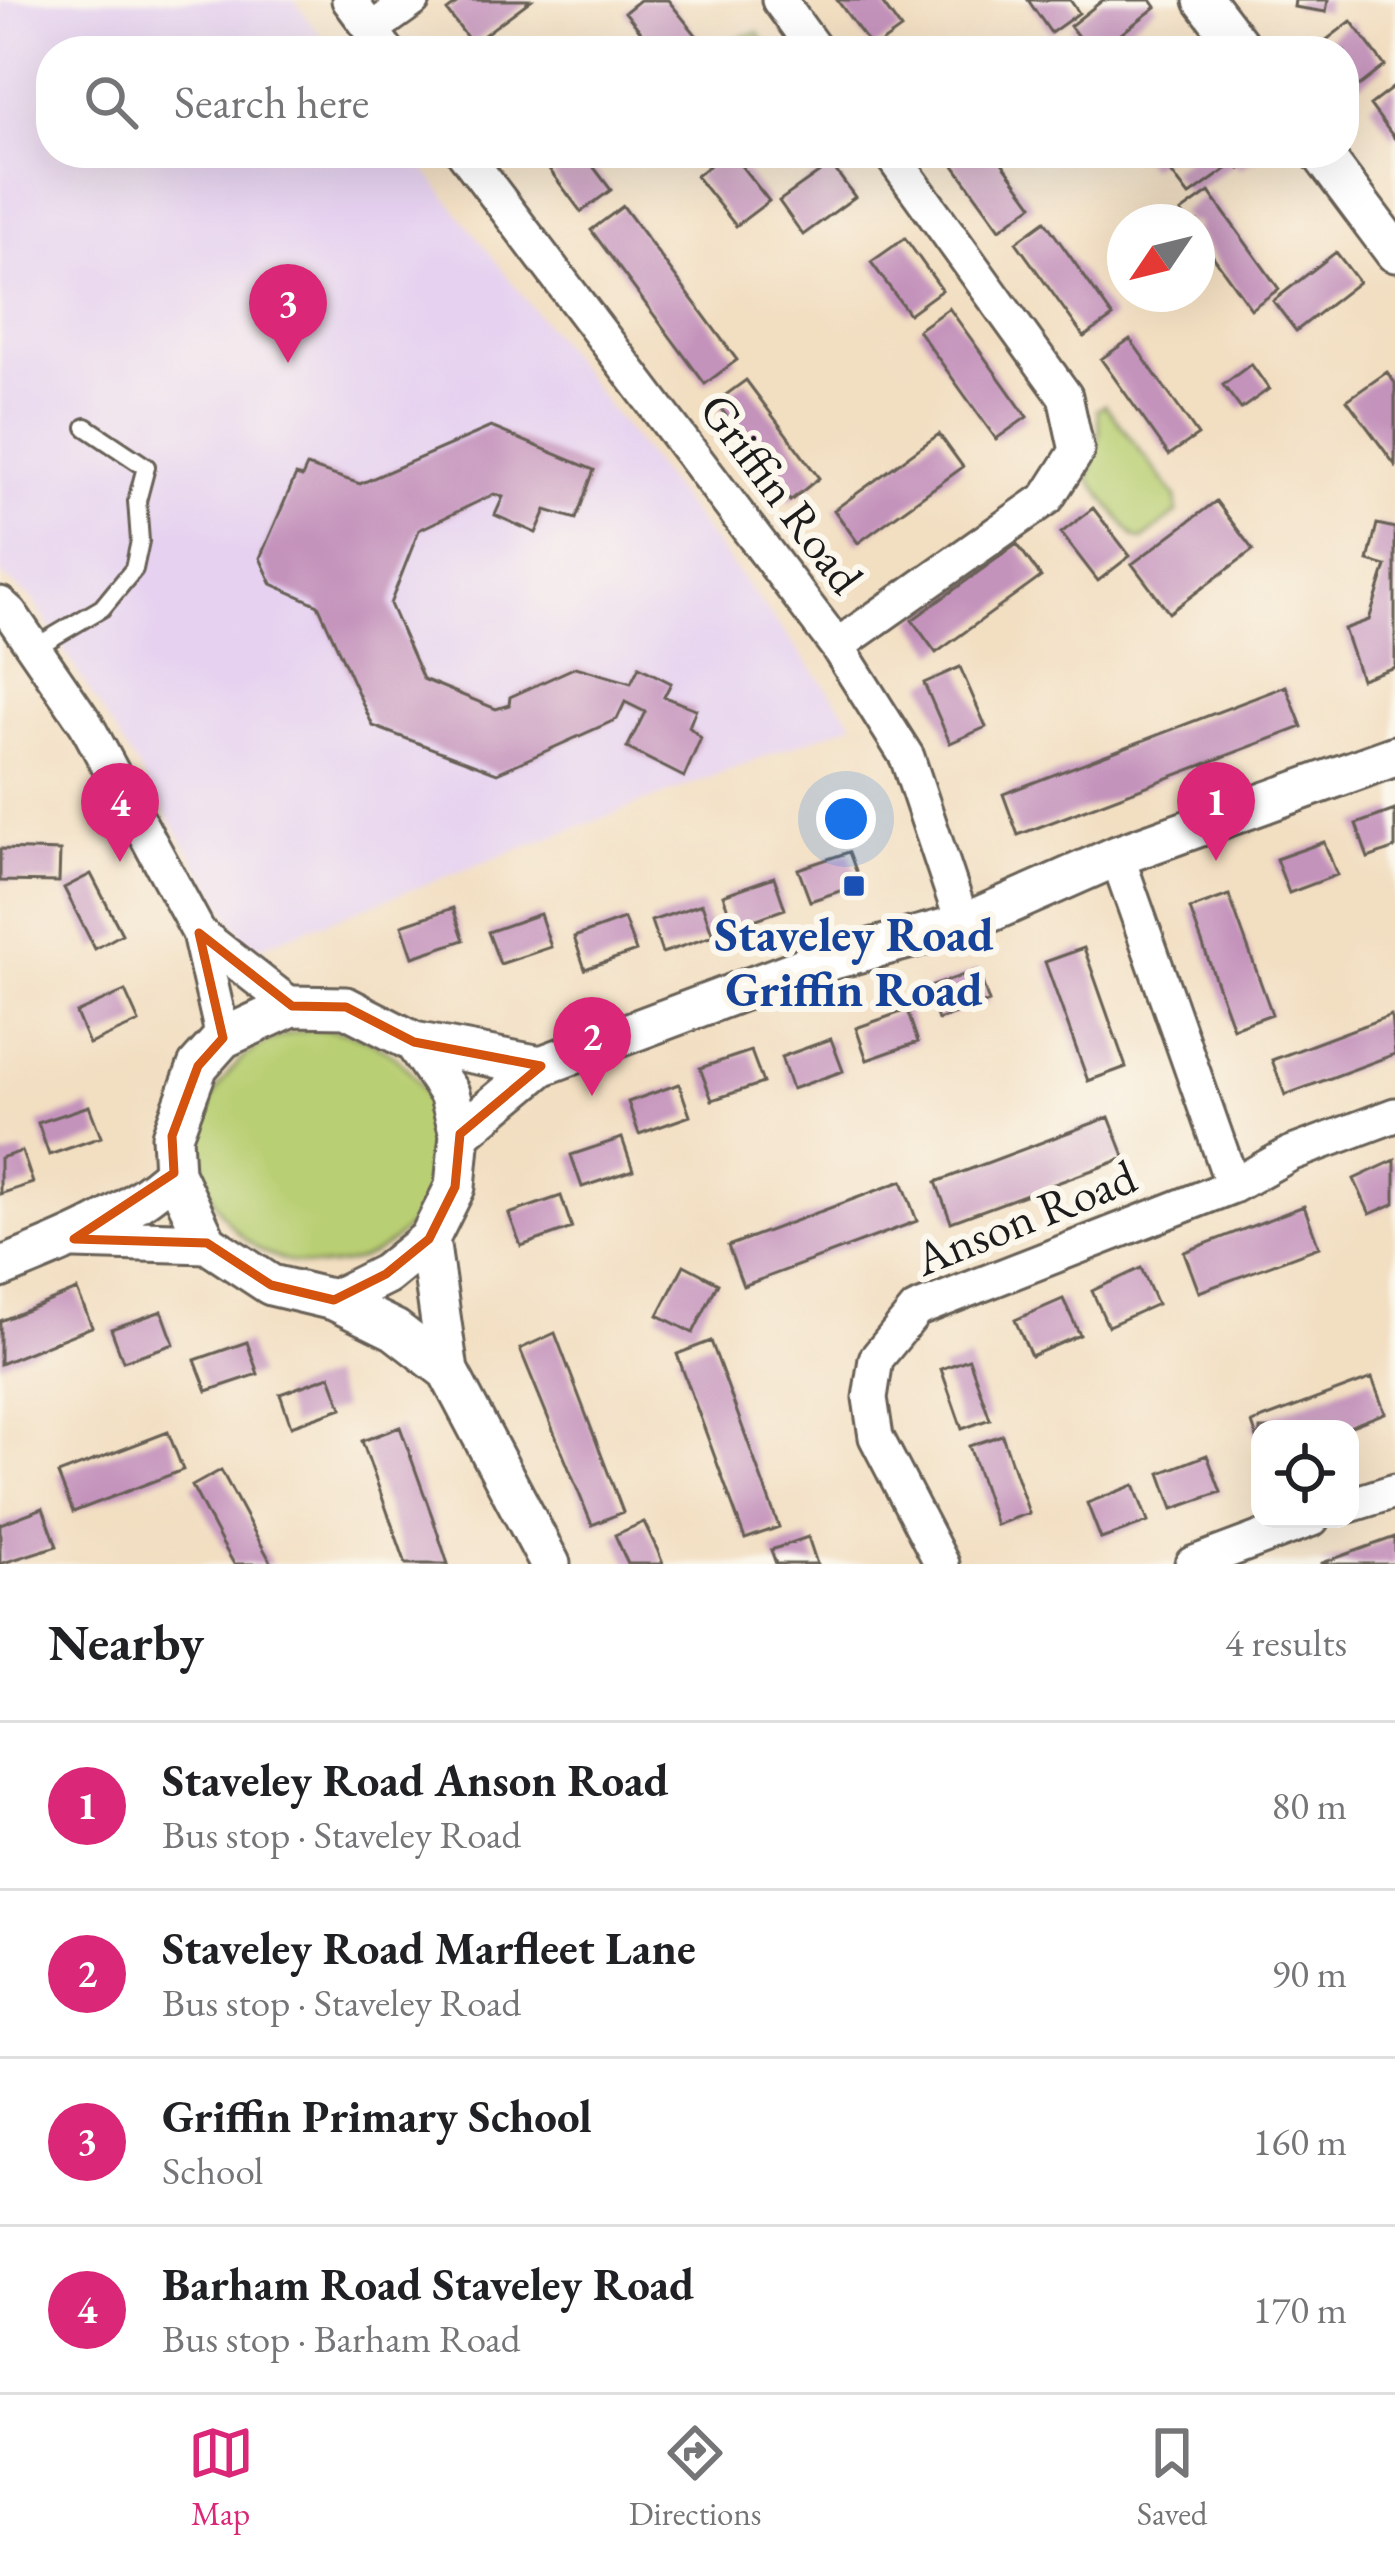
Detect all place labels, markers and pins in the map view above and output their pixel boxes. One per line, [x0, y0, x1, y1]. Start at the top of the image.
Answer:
pin: 3 [249, 264, 327, 363]
pin: 1 [1177, 762, 1255, 861]
pin: 4 [81, 763, 159, 862]
marker: Staveley Road Griffin Road [841, 873, 867, 899]
place label: Staveley Road Griffin Road [714, 903, 994, 1020]
pin: 2 [553, 997, 631, 1096]

